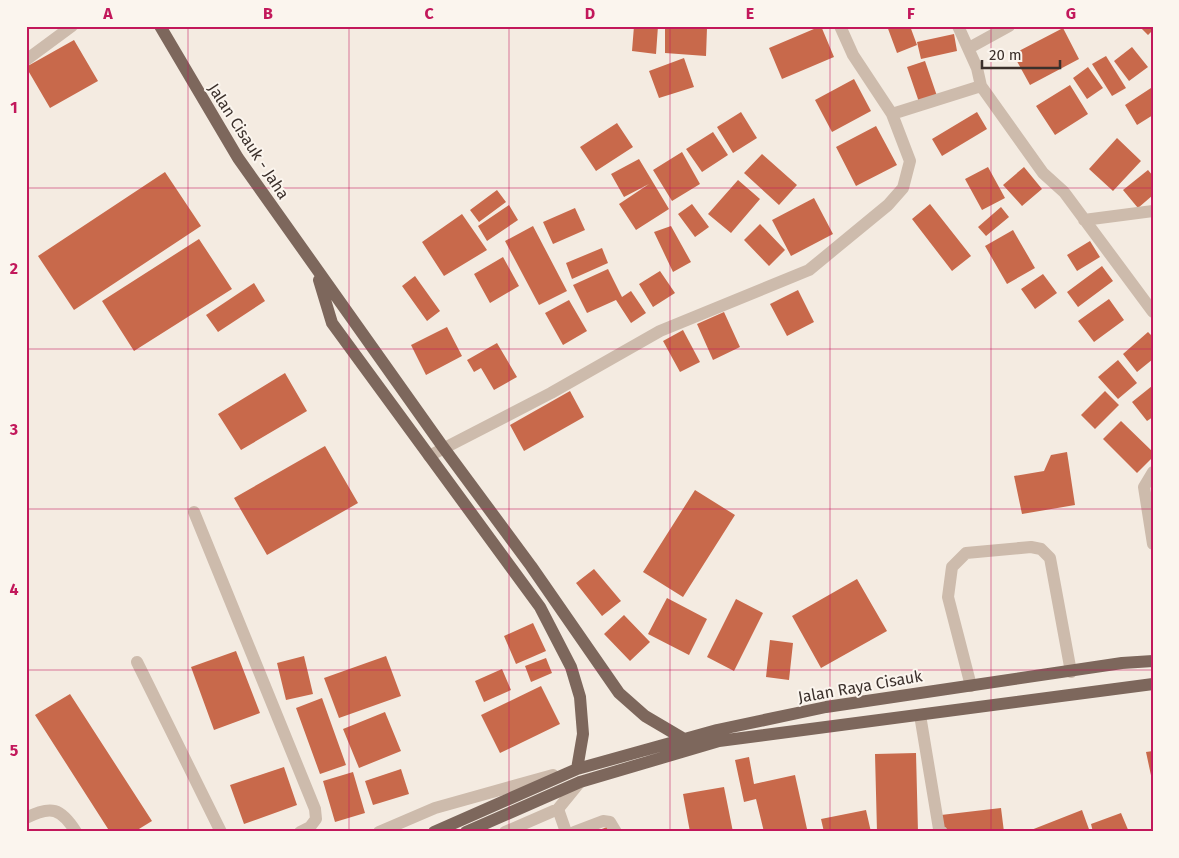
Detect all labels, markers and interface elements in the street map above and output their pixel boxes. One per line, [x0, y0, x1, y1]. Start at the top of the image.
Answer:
text: A [102, 4, 113, 23]
text: B [263, 4, 273, 23]
text: C [424, 4, 434, 23]
text: D [585, 4, 595, 23]
text: E [746, 4, 754, 23]
text: F [907, 4, 915, 23]
text: G [1066, 4, 1076, 23]
scale bar [982, 38, 1059, 70]
text: 20 m [989, 46, 1022, 64]
street label: Jalan Cisauk - Jaha [204, 80, 293, 203]
text: 1 [10, 98, 18, 117]
text: 2 [10, 259, 18, 278]
text: 3 [9, 420, 18, 439]
text: 4 [9, 580, 19, 599]
street label: Jalan Raya Cisauk [796, 666, 925, 707]
text: 5 [10, 741, 19, 760]

